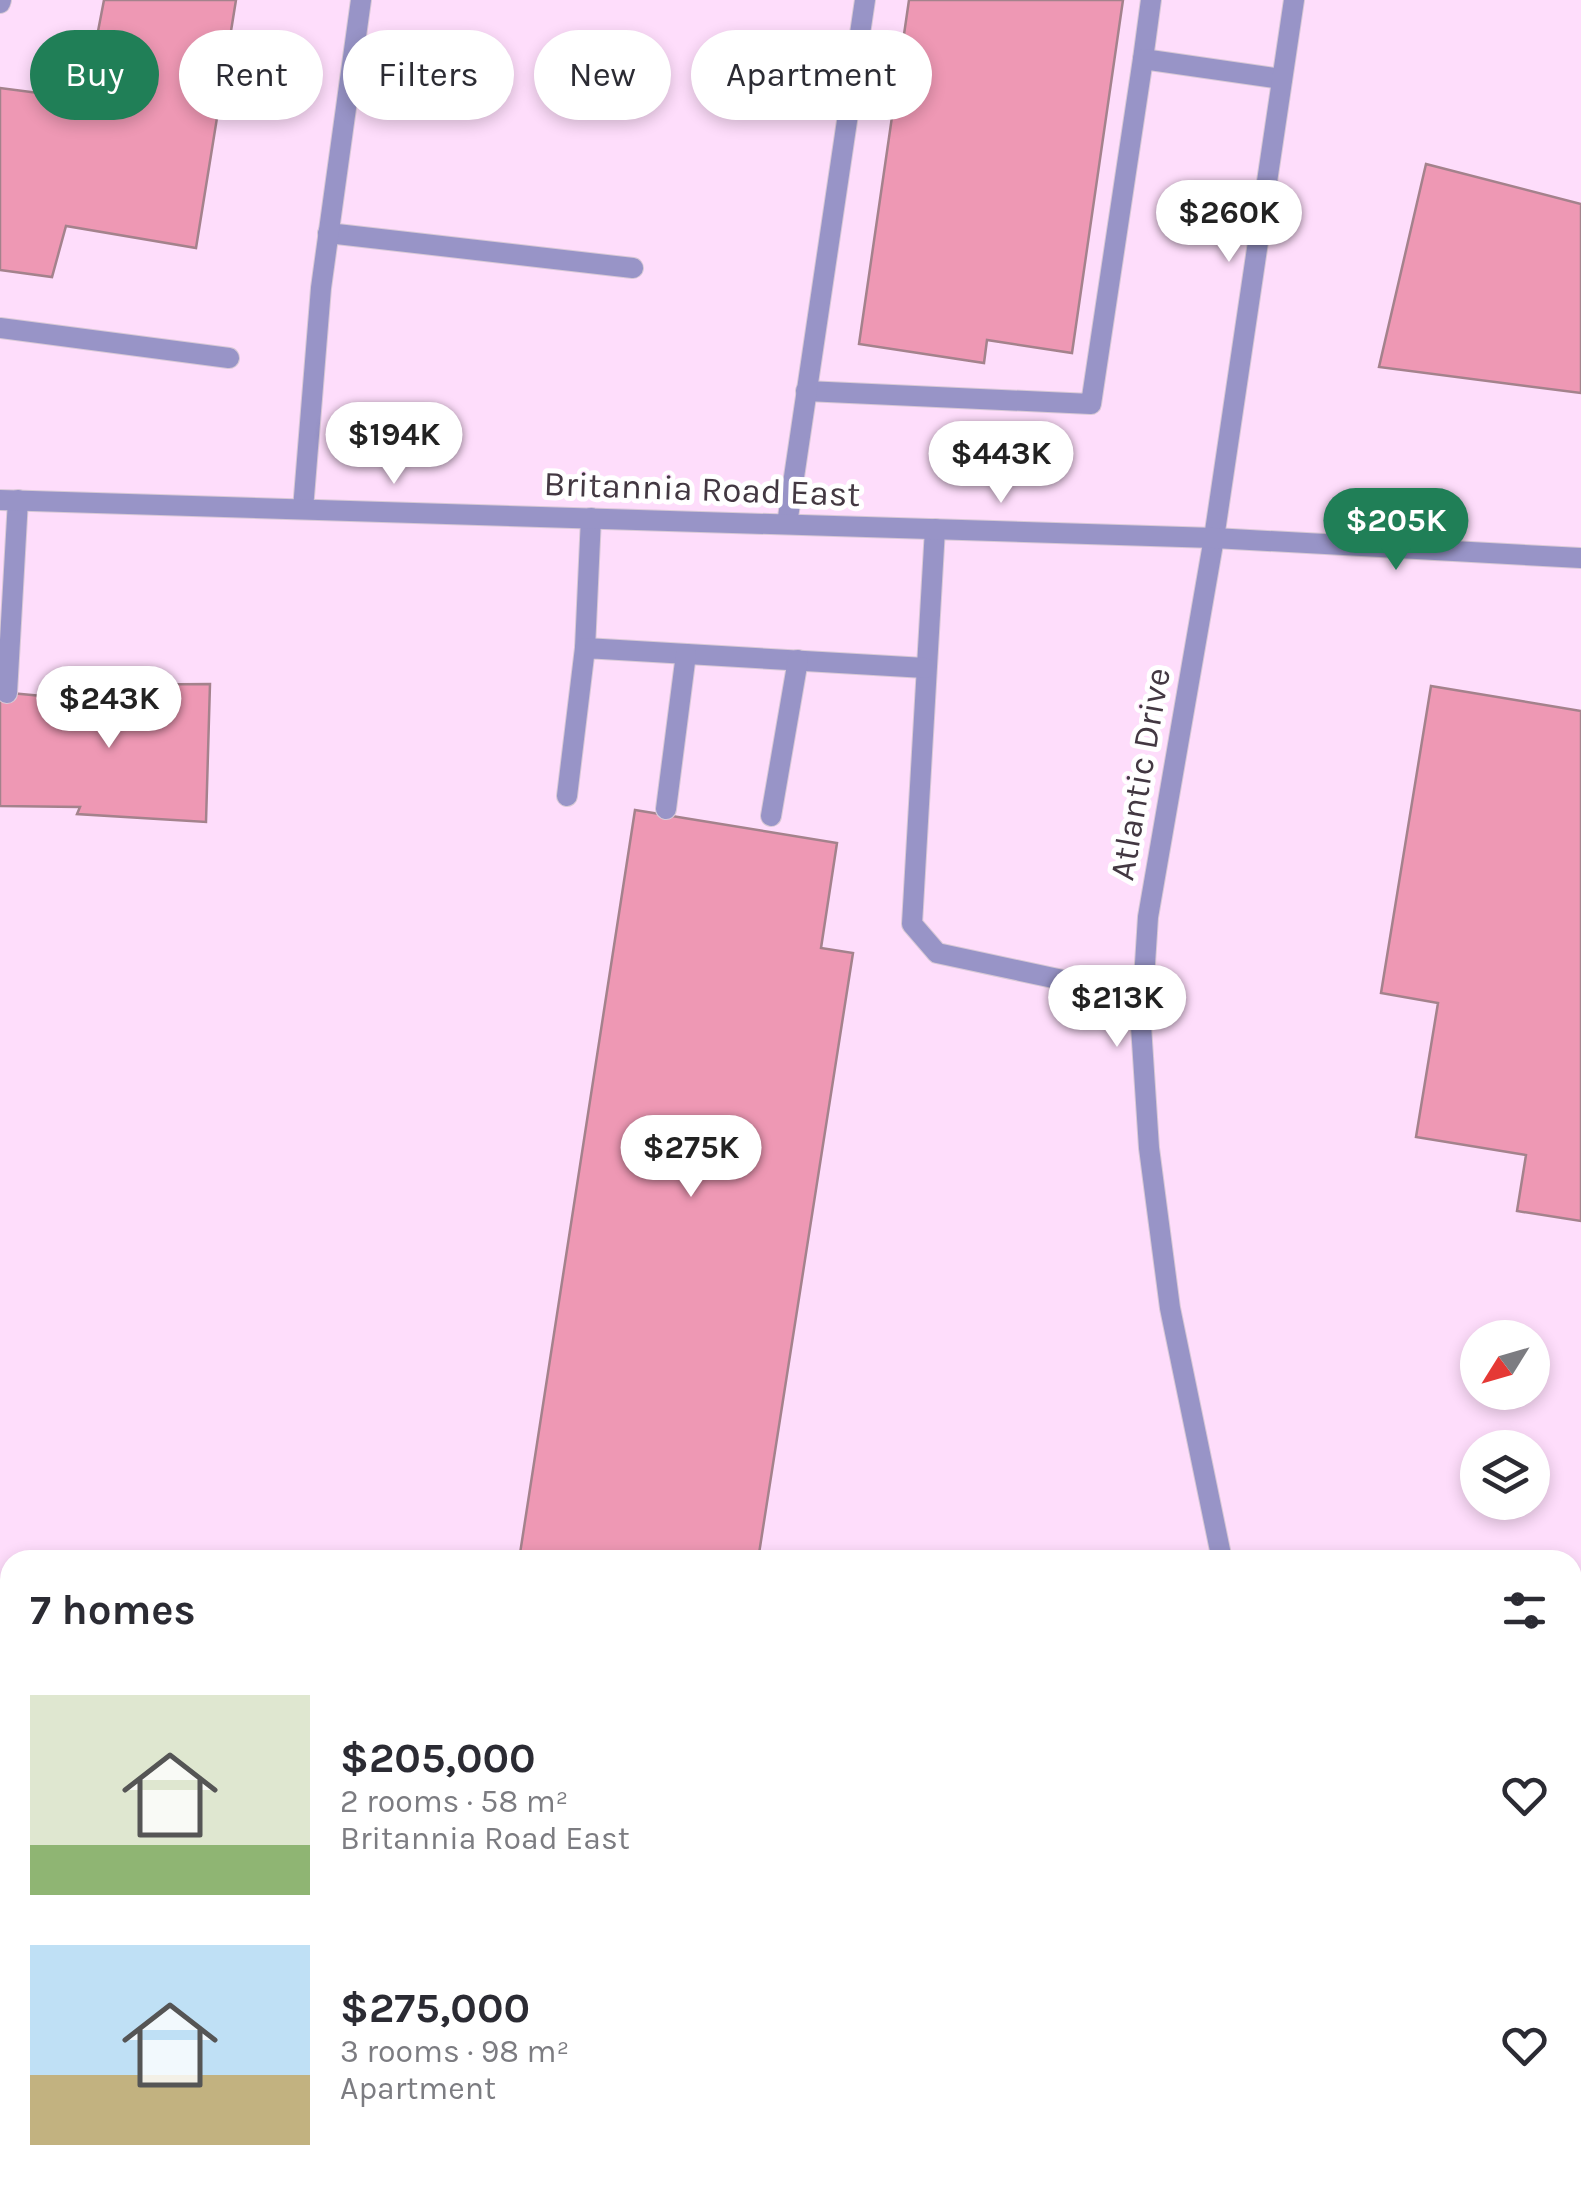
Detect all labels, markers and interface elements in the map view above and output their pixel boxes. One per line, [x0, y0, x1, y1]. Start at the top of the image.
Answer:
chip: Buy [30, 30, 159, 120]
chip: Rent [179, 30, 323, 120]
chip: Filters [343, 30, 514, 120]
chip: New [534, 30, 671, 120]
chip: Apartment [691, 30, 932, 120]
pin: $260K [1159, 180, 1299, 265]
text: $260K [1178, 194, 1280, 231]
pin: $194K [324, 402, 464, 487]
text: $194K [348, 416, 440, 453]
pin: $443K [931, 421, 1071, 506]
text: $443K [951, 435, 1051, 472]
street label: Britannia Road East [543, 463, 861, 515]
pin: $205K [1326, 488, 1466, 573]
text: $205K [1345, 502, 1447, 539]
street label: Atlantic Drive [1101, 664, 1179, 884]
pin: $243K [39, 666, 179, 751]
text: $243K [58, 680, 160, 717]
pin: $213K [1047, 965, 1187, 1050]
text: $213K [1070, 979, 1164, 1016]
pin: $275K [621, 1115, 761, 1200]
text: $275K [643, 1129, 739, 1166]
north arrow [1460, 1320, 1550, 1410]
map controls [1460, 1320, 1550, 1520]
button: layers [1460, 1430, 1550, 1520]
icon: filters [1497, 1583, 1552, 1638]
text: 7 homes [30, 1585, 196, 1635]
text: $205,000 [340, 1733, 536, 1783]
icon: home [110, 1735, 230, 1855]
icon: heart [1497, 1768, 1552, 1823]
text: 2 rooms · 58 m² [340, 1783, 568, 1820]
text: Britannia Road East [340, 1820, 630, 1857]
text: $275,000 [340, 1983, 530, 2033]
icon: home [110, 1985, 230, 2105]
icon: heart [1497, 2018, 1552, 2073]
text: 3 rooms · 98 m² [340, 2033, 569, 2070]
text: Apartment [340, 2070, 496, 2107]

